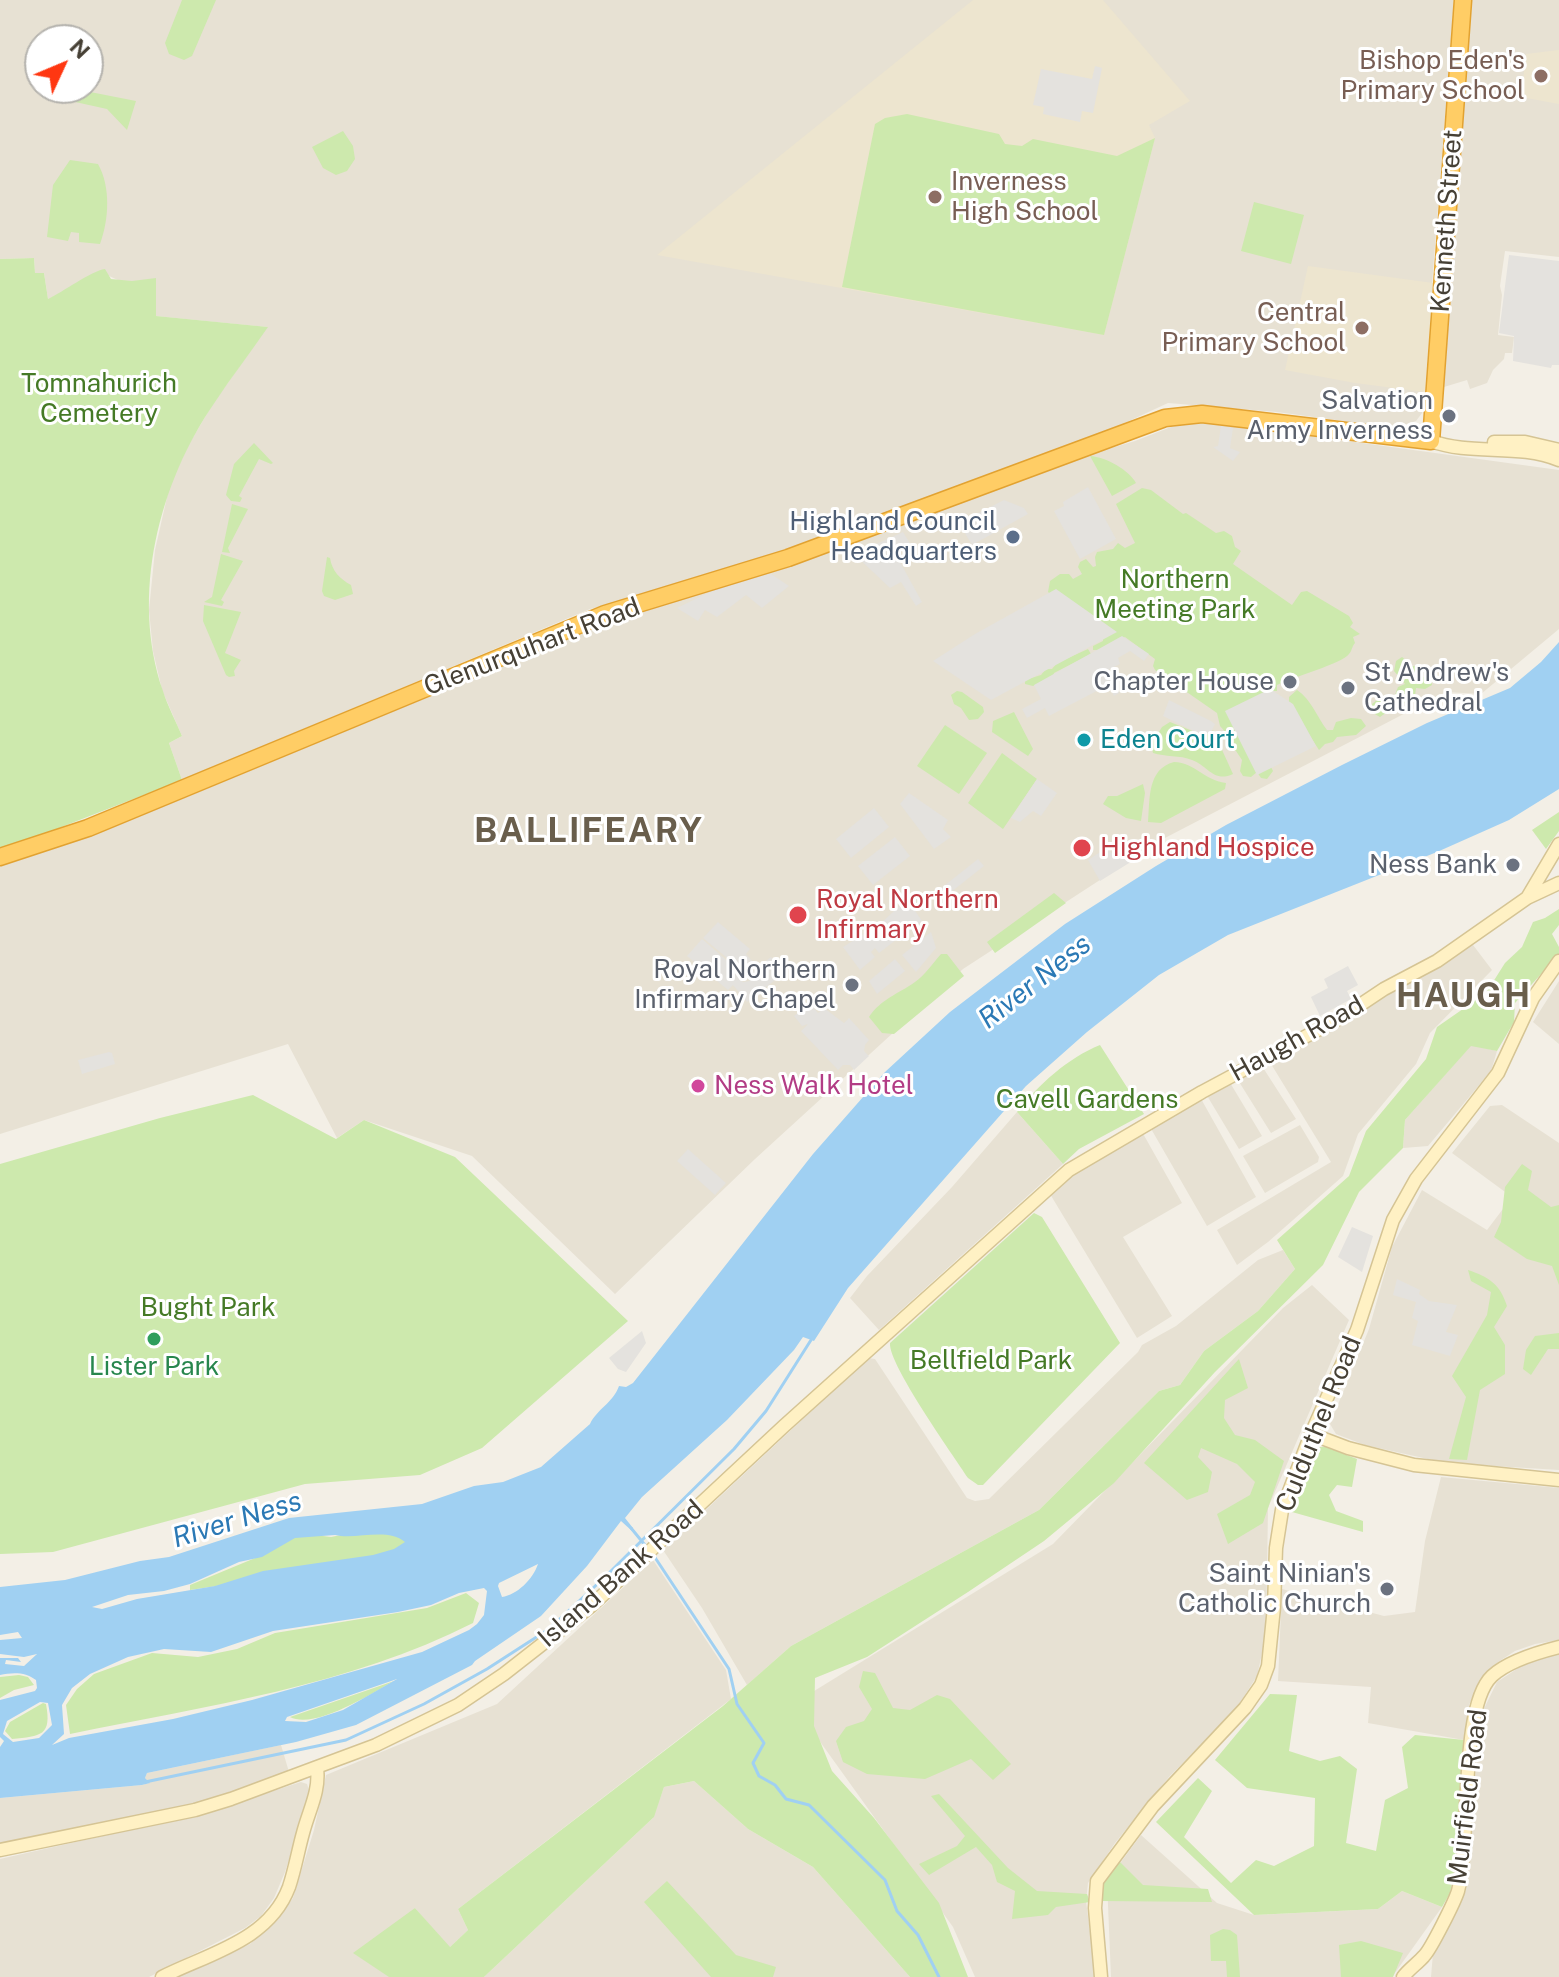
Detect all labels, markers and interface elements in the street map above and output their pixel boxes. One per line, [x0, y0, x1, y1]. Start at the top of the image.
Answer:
north arrow [24, 24, 104, 104]
text: N [64, 33, 95, 64]
place label: Bishop Eden's Primary School [1340, 45, 1525, 106]
marker: Bishop Eden's Primary School [1532, 67, 1550, 85]
street label: Kenneth Street [1425, 129, 1469, 313]
place label: Inverness High School [951, 166, 1098, 228]
marker: Inverness High School [926, 188, 944, 206]
place label: Central Primary School [1161, 297, 1346, 358]
marker: Central Primary School [1353, 319, 1371, 337]
park label: Tomnahurich Cemetery [21, 368, 177, 430]
place label: Salvation Army Inverness [1247, 385, 1433, 446]
marker: Salvation Army Inverness [1440, 407, 1458, 425]
place label: Highland Council Headquarters [789, 506, 997, 568]
marker: Highland Council Headquarters [1004, 528, 1022, 546]
park label: Northern Meeting Park [1094, 564, 1256, 626]
street label: Glenurquhart Road [419, 591, 645, 703]
place label: St Andrew's Cathedral [1364, 657, 1509, 718]
place label: Chapter House [1094, 666, 1274, 698]
marker: Chapter House [1281, 673, 1299, 691]
marker: St Andrew's Cathedral [1339, 679, 1357, 697]
place label: Eden Court [1100, 724, 1235, 756]
marker: Eden Court [1075, 731, 1093, 749]
district label: BALLIFEARY [474, 812, 704, 852]
place label: Highland Hospice [1100, 832, 1315, 864]
marker: Highland Hospice [1071, 837, 1093, 859]
place label: Ness Bank [1369, 849, 1497, 881]
marker: Ness Bank [1504, 856, 1522, 874]
place label: Royal Northern Infirmary [816, 884, 999, 946]
marker: Royal Northern Infirmary [787, 904, 809, 926]
water label: River Ness [972, 928, 1098, 1036]
place label: Royal Northern Infirmary Chapel [634, 954, 836, 1016]
marker: Royal Northern Infirmary Chapel [843, 976, 861, 994]
district label: HAUGH [1396, 977, 1532, 1017]
street label: Haugh Road [1225, 989, 1369, 1089]
place label: Ness Walk Hotel [714, 1070, 914, 1102]
marker: Ness Walk Hotel [689, 1077, 707, 1095]
park label: Cavell Gardens [996, 1084, 1178, 1116]
park label: Bught Park [141, 1292, 275, 1324]
marker: Lister Park [145, 1330, 163, 1348]
street label: Culduthel Road [1270, 1332, 1368, 1516]
park label: Bellfield Park [910, 1345, 1072, 1377]
place label: Lister Park [89, 1351, 219, 1383]
water label: River Ness [168, 1484, 306, 1556]
street label: Island Bank Road [532, 1494, 710, 1654]
place label: Saint Ninian's Catholic Church [1178, 1558, 1371, 1620]
marker: Saint Ninian's Catholic Church [1378, 1580, 1396, 1598]
street label: Muirfield Road [1442, 1707, 1494, 1887]

